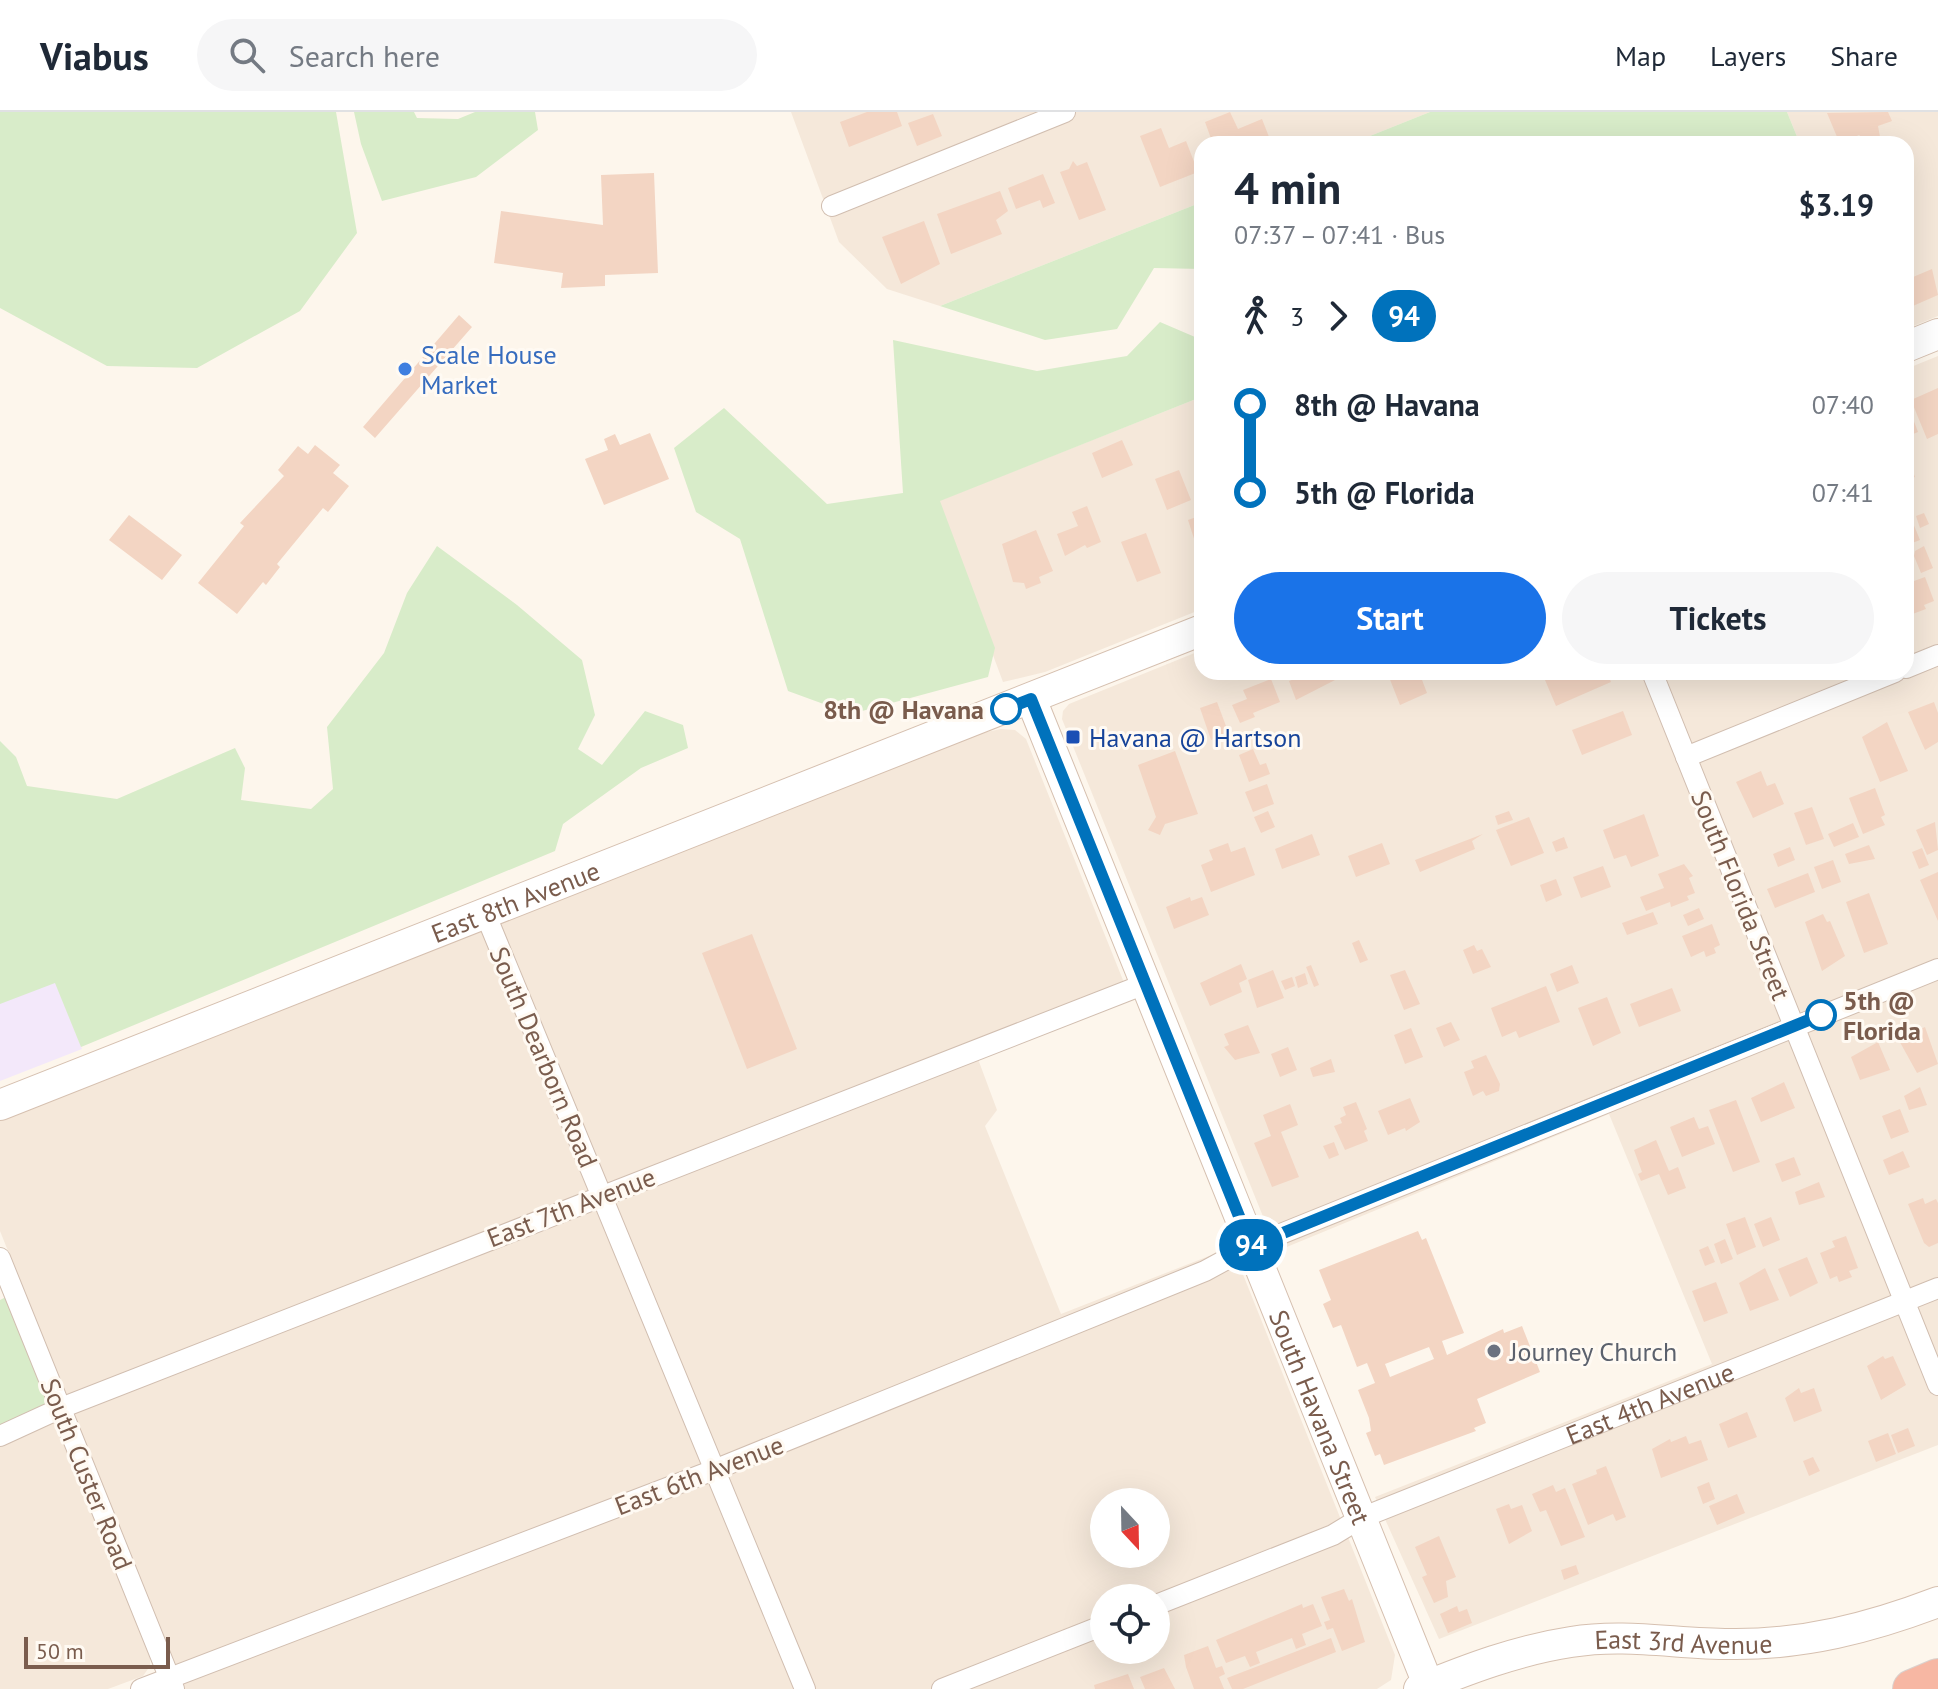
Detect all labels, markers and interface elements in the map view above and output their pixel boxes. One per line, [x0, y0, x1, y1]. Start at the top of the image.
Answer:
search box [197, 19, 757, 91]
text: Viabus [40, 31, 149, 80]
icon: search [225, 33, 269, 77]
text: Search here [289, 36, 440, 75]
text: Map [1615, 37, 1666, 74]
text: Layers [1710, 37, 1786, 74]
text: Share [1830, 37, 1898, 74]
text: 4 min [1234, 159, 1341, 216]
text: $3.19 [1799, 185, 1874, 224]
text: 07:37 – 07:41 · Bus [1234, 218, 1445, 251]
icon: walk [1234, 294, 1278, 338]
icon: forward [1316, 294, 1360, 338]
text: 94 [1388, 297, 1420, 334]
text: 3 [1290, 300, 1304, 333]
place label: Scale House Market [421, 338, 557, 401]
marker: Scale House Market [396, 360, 414, 378]
text: 8th @ Havana [1294, 385, 1480, 424]
text: 07:40 [1812, 388, 1874, 421]
text: 5th @ Florida [1294, 473, 1475, 512]
text: 07:41 [1812, 476, 1874, 509]
button: Start [1234, 572, 1546, 664]
button: Tickets [1562, 572, 1874, 664]
place label: 8th @ Havana [823, 693, 984, 726]
marker: 8th @ Havana [991, 694, 1021, 724]
place label: Havana @ Hartson [1089, 721, 1301, 754]
marker: Havana @ Hartson [1064, 728, 1082, 746]
street label: South Florida Street [1684, 786, 1798, 1005]
street label: East 8th Avenue [426, 853, 604, 949]
street label: South Dearborn Road [483, 942, 605, 1172]
place label: 5th @ Florida [1843, 984, 1921, 1047]
marker: 5th @ Florida [1806, 1000, 1836, 1030]
street label: East 7th Avenue [482, 1160, 660, 1254]
line badge: 94 [1215, 1219, 1287, 1271]
text: 94 [1235, 1226, 1267, 1263]
street label: South Havana Street [1262, 1305, 1378, 1529]
place label: Journey Church [1509, 1335, 1677, 1368]
marker: Journey Church [1485, 1342, 1503, 1360]
street label: East 4th Avenue [1561, 1355, 1739, 1451]
street label: South Custer Road [34, 1373, 140, 1575]
street label: East 6th Avenue [610, 1428, 788, 1522]
north arrow [1090, 1488, 1170, 1568]
map controls [1090, 1488, 1170, 1664]
button: locate [1090, 1584, 1170, 1664]
street label: East 3rd Avenue [1594, 1622, 1773, 1661]
scale bar [24, 1633, 170, 1669]
text: 50 m [36, 1637, 84, 1665]

